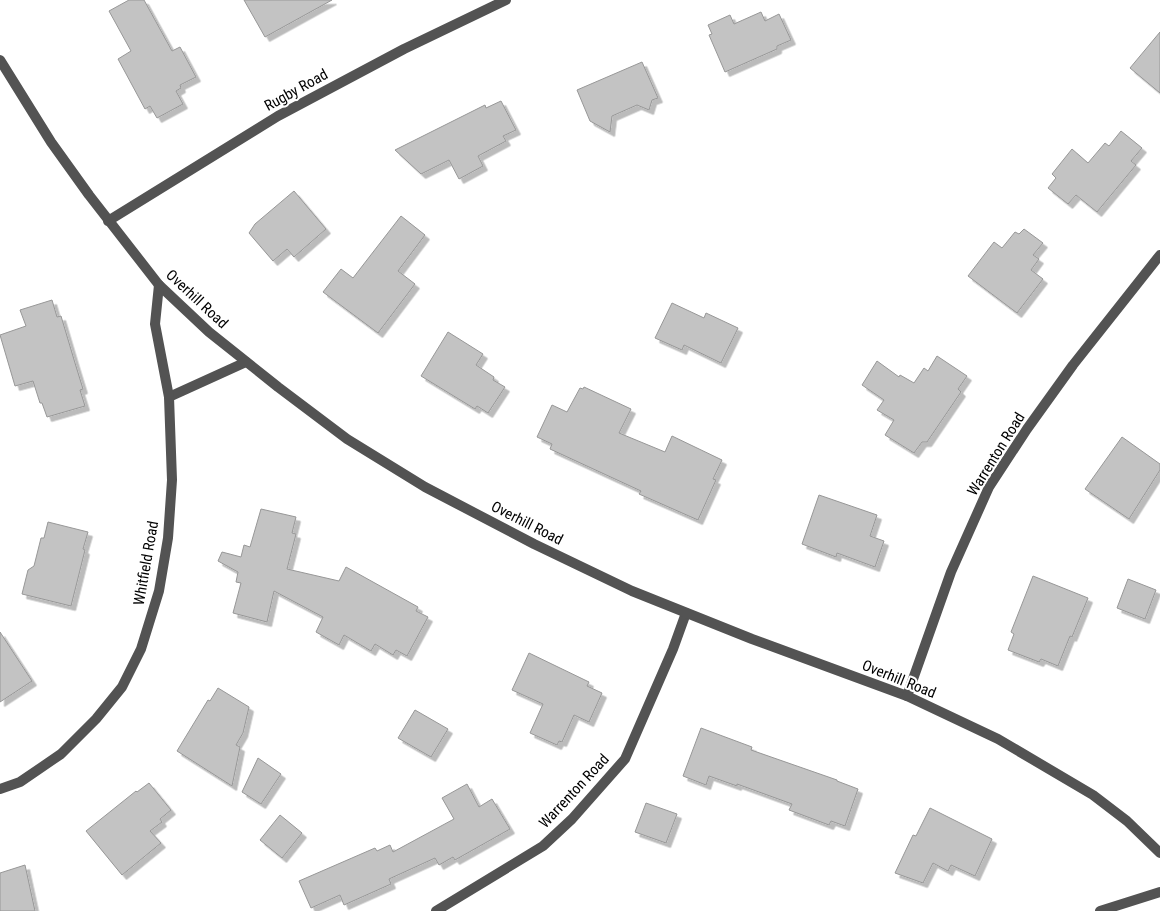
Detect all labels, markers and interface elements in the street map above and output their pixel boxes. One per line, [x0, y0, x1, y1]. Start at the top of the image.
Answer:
street label: Rugby Road [261, 65, 331, 115]
street label: Overhill Road [162, 266, 232, 332]
street label: Warrenton Road [963, 409, 1029, 499]
street label: Overhill Road [488, 497, 566, 549]
street label: Whitfield Road [130, 519, 162, 607]
street label: Overhill Road [859, 656, 939, 702]
street label: Warrenton Road [535, 750, 613, 832]

